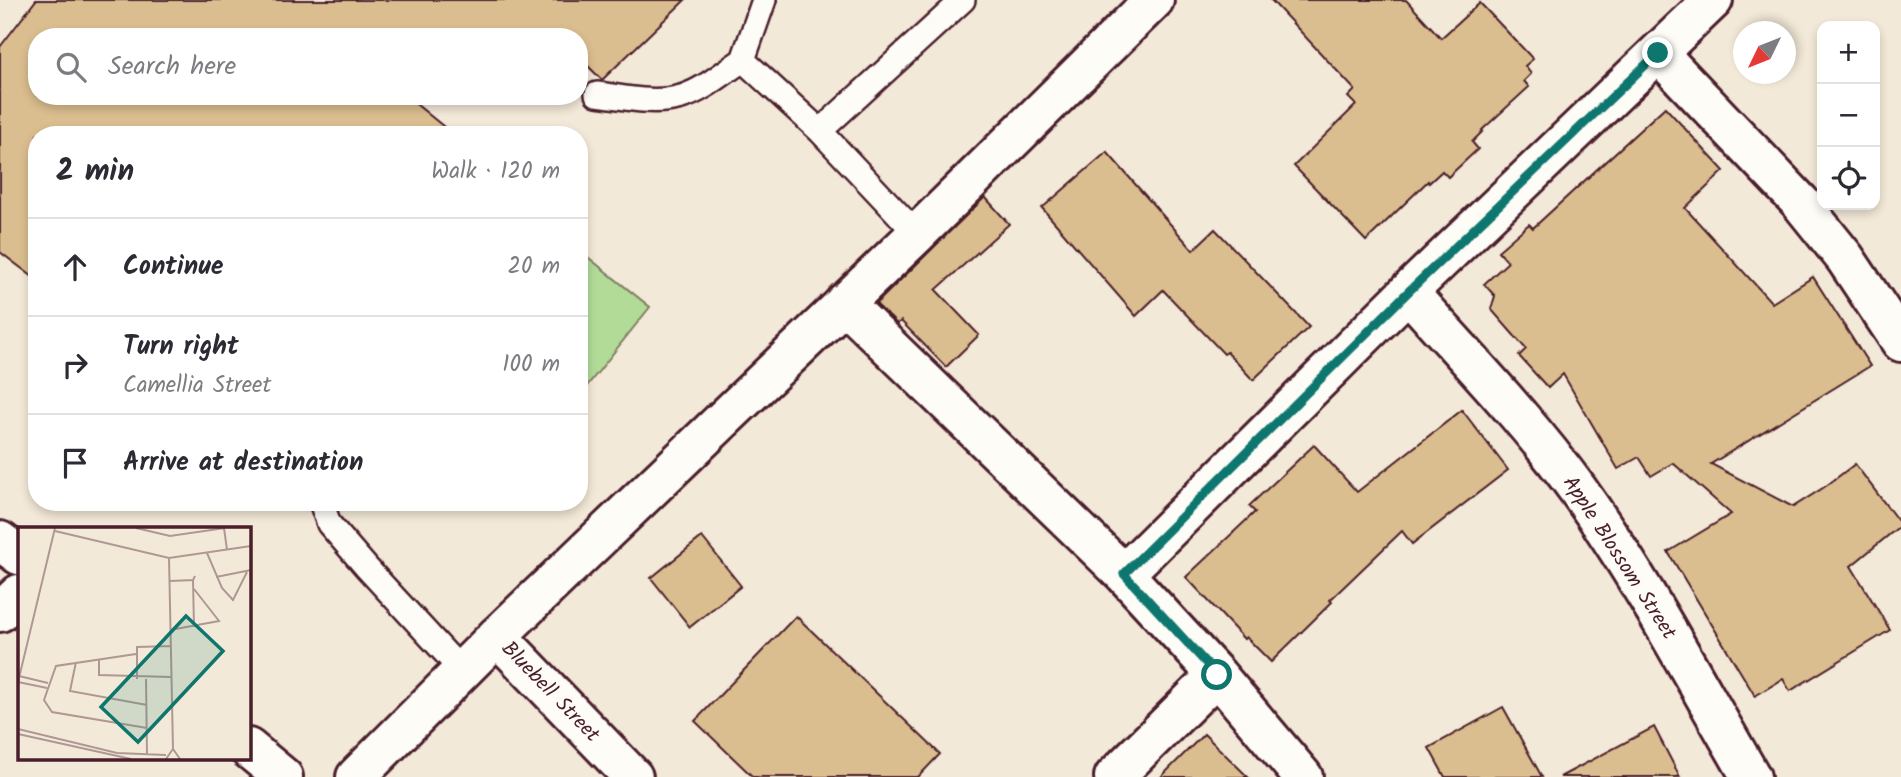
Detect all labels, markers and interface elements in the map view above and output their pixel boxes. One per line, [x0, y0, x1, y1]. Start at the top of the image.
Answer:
north arrow [1733, 21, 1796, 84]
map controls [1817, 21, 1880, 210]
button: + [1817, 21, 1880, 84]
search box [28, 28, 588, 105]
route end [1642, 37, 1673, 68]
text: Search here [108, 46, 236, 88]
icon: search [52, 48, 90, 86]
button: − [1817, 84, 1880, 147]
button: locate [1817, 147, 1880, 210]
text: 2 min [56, 148, 134, 196]
text: Walk · 120 m [431, 154, 560, 190]
text: Continue [123, 246, 224, 288]
icon: ahead [56, 248, 94, 286]
text: 20 m [508, 249, 560, 285]
text: Turn right [123, 326, 239, 368]
icon: right [56, 346, 94, 384]
text: 100 m [502, 347, 560, 383]
text: Camellia Street [123, 368, 271, 404]
text: Arrive at destination [123, 442, 363, 484]
icon: arrive [56, 444, 94, 482]
street label: Apple Blossom Street [1554, 469, 1685, 647]
inset map [18, 527, 250, 760]
street label: Bluebell Street [493, 634, 608, 751]
route start [1201, 659, 1232, 690]

